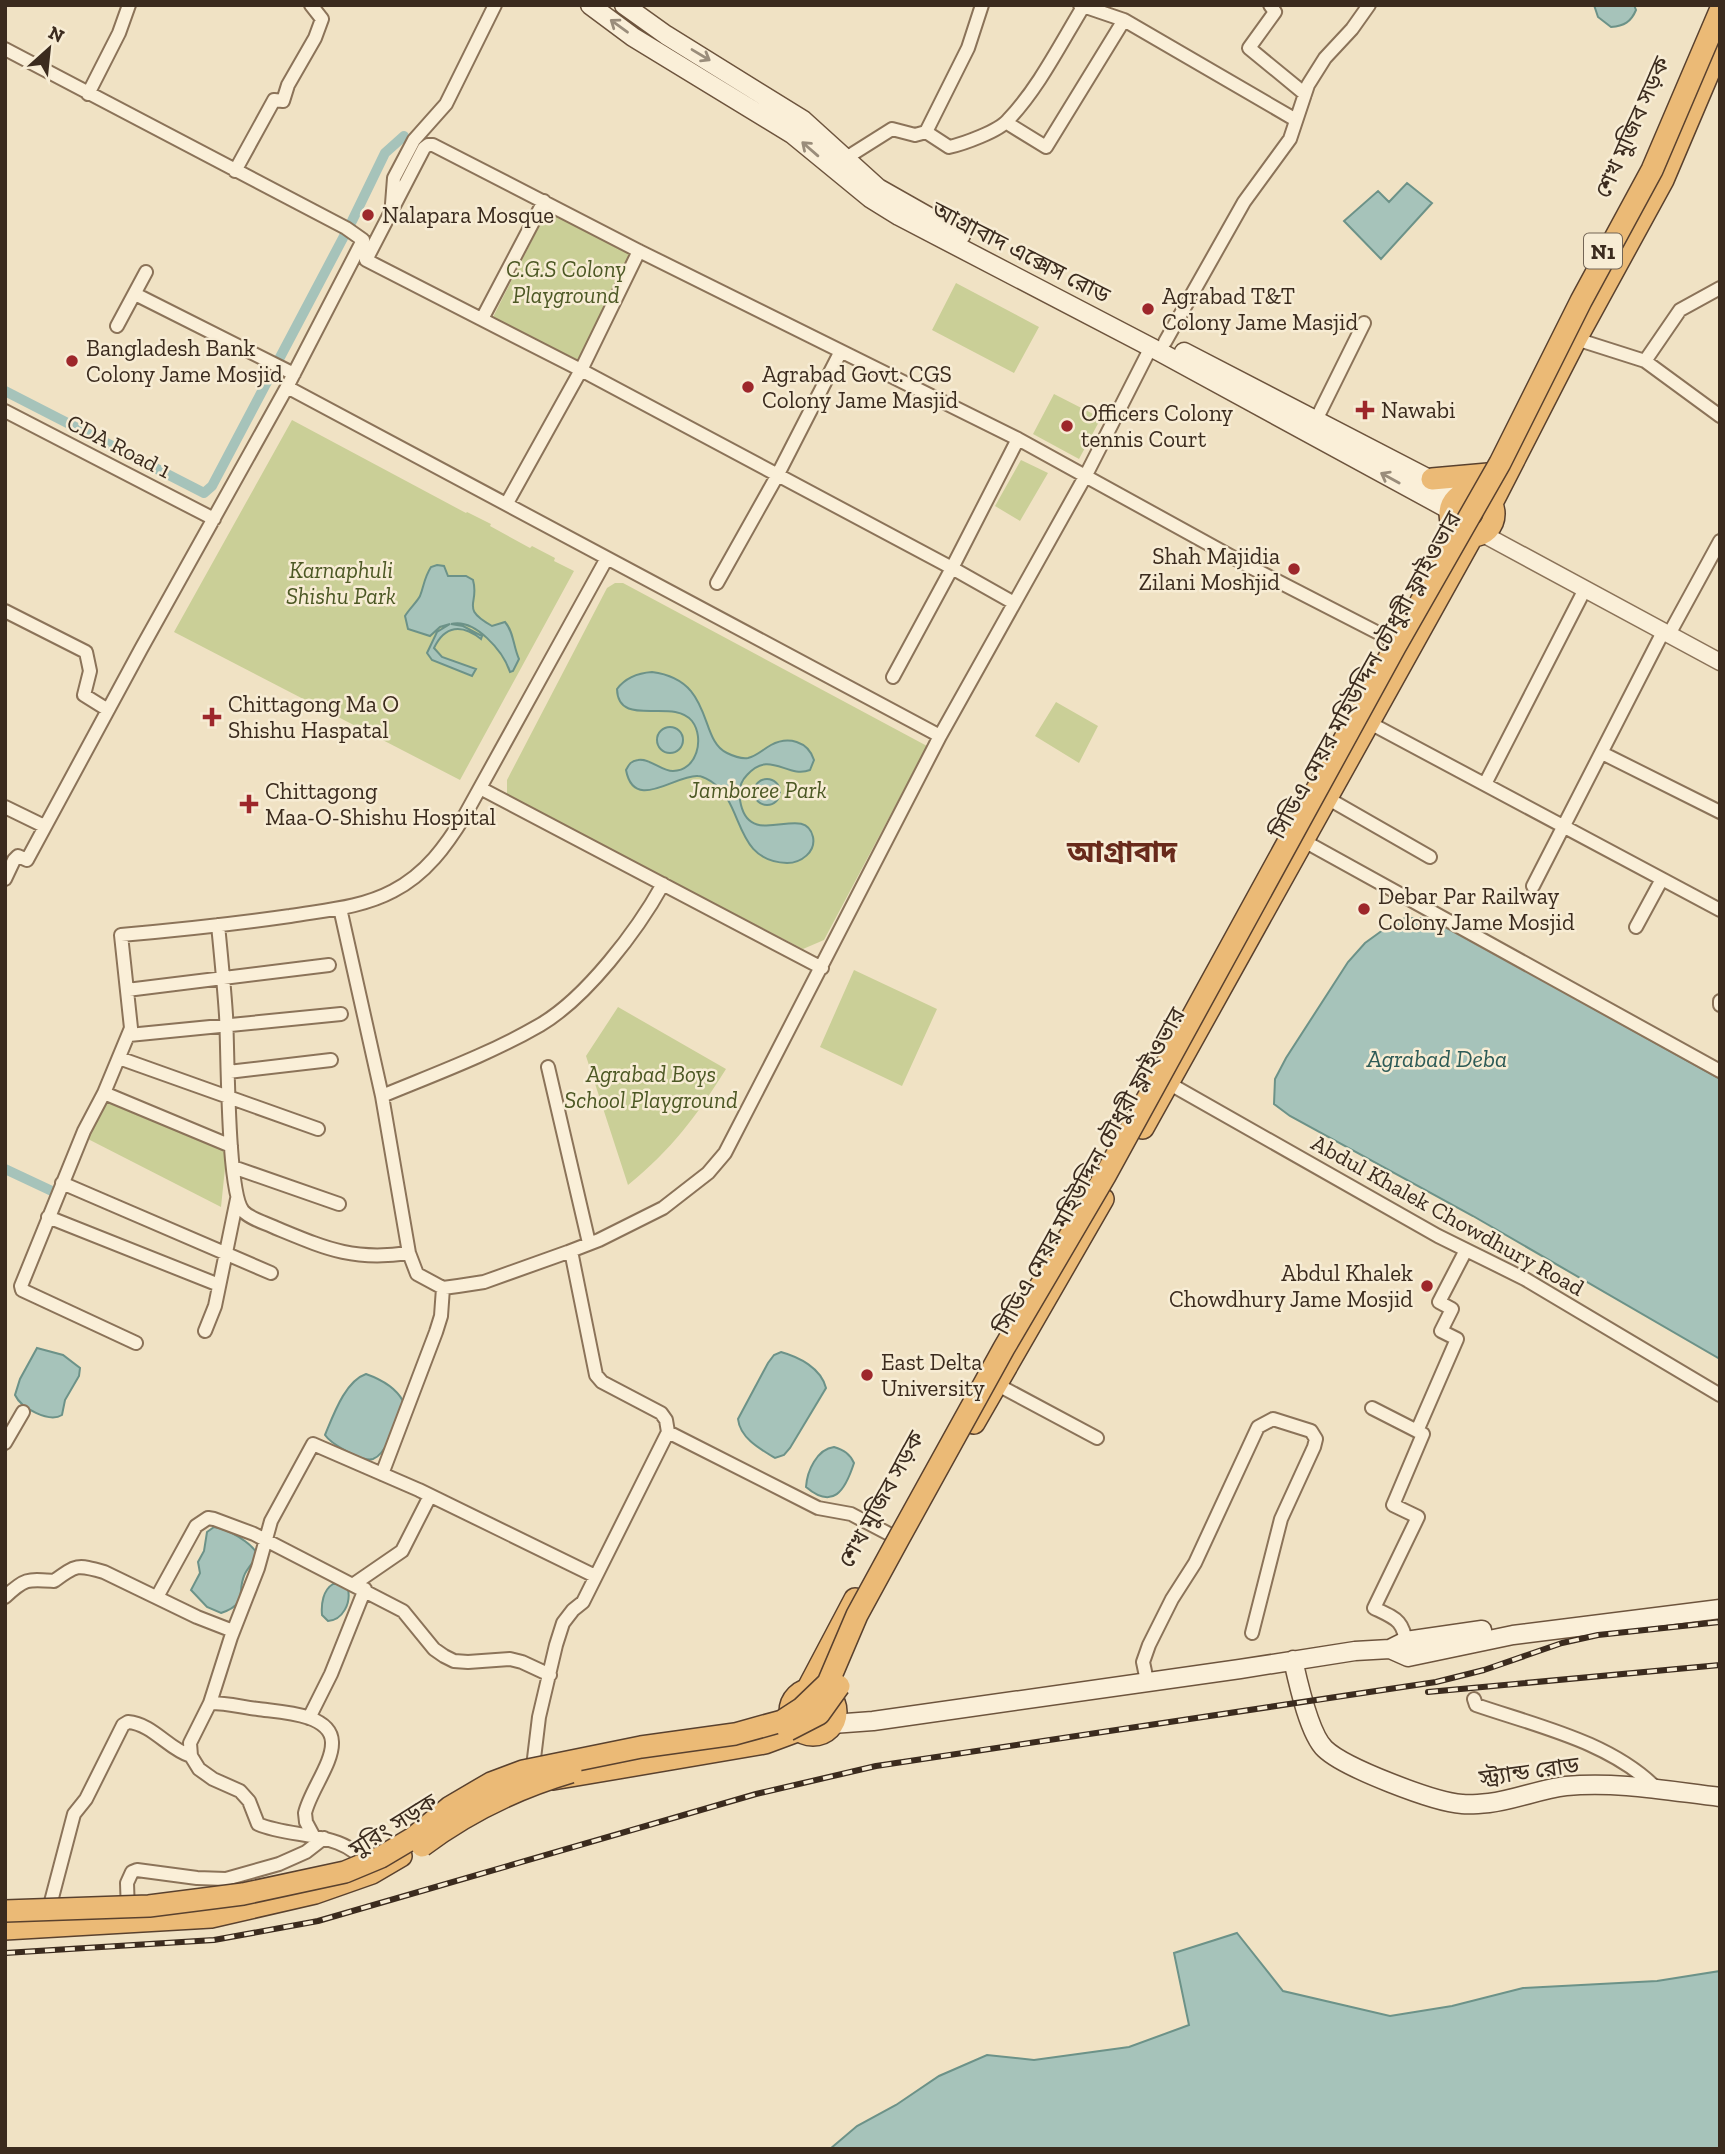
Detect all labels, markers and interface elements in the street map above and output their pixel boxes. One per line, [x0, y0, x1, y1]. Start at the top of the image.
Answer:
north arrow [14, 14, 84, 84]
one-way arrow [609, 19, 628, 34]
text: N [45, 21, 68, 48]
one-way arrow [691, 49, 711, 63]
street label: শেখ মুজিব সড়ক [1588, 52, 1676, 202]
one-way arrow [801, 141, 819, 157]
street label: আগ্রাবাদ এক্সেস রোড [926, 195, 1115, 309]
place label: Nalapara Mosque [382, 201, 554, 229]
marker: Nalapara Mosque [360, 207, 376, 223]
road number: N1 [1584, 233, 1622, 268]
park label: C.G.S Colony Playground [506, 255, 626, 309]
place label: Agrabad T&T Colony Jame Masjid [1162, 282, 1359, 336]
marker: Agrabad T&T Colony Jame Masjid [1140, 301, 1156, 317]
place label: Bangladesh Bank Colony Jame Mosjid [86, 334, 283, 388]
marker: Bangladesh Bank Colony Jame Mosjid [64, 353, 80, 369]
place label: Agrabad Govt. CGS Colony Jame Masjid [762, 360, 959, 414]
marker: Agrabad Govt. CGS Colony Jame Masjid [740, 379, 756, 395]
place label: Nawabi [1381, 396, 1456, 424]
place label: Officers Colony tennis Court [1081, 399, 1233, 453]
marker: Nawabi [1355, 400, 1375, 420]
street label: CDA Road 1 [62, 408, 176, 484]
marker: Officers Colony tennis Court [1059, 418, 1075, 434]
one-way arrow [1380, 471, 1401, 484]
street label: সিডিএ মেয়র মহিউদ্দিন চৌধুরী ফ্লাইওভার [1263, 506, 1467, 844]
place label: Shah Majidia Zilani Moshjid [1139, 542, 1280, 596]
park label: Karnaphuli Shishu Park [286, 556, 396, 610]
marker: Shah Majidia Zilani Moshjid [1286, 561, 1302, 577]
place label: Chittagong Ma O Shishu Haspatal [228, 690, 399, 744]
marker: Chittagong Ma O Shishu Haspatal [202, 707, 222, 727]
park label: Jamboree Park [688, 776, 827, 804]
place label: Chittagong Maa-O-Shishu Hospital [265, 777, 496, 831]
marker: Chittagong Maa-O-Shishu Hospital [239, 794, 259, 814]
district label: আগ্রাবাদ [1066, 834, 1178, 870]
place label: Debar Par Railway Colony Jame Mosjid [1378, 882, 1575, 936]
marker: Debar Par Railway Colony Jame Mosjid [1356, 901, 1372, 917]
street label: সিডিএ মেয়র মহিউদ্দিন চৌধুরী ফ্লাইওভার [987, 1002, 1191, 1340]
water label: Agrabad Deba [1366, 1044, 1507, 1073]
park label: Agrabad Boys School Playground [564, 1060, 738, 1114]
street label: Abdul Khalek Chowdhury Road [1307, 1128, 1590, 1302]
place label: Abdul Khalek Chowdhury Jame Mosjid [1169, 1259, 1413, 1313]
marker: Abdul Khalek Chowdhury Jame Mosjid [1419, 1278, 1435, 1294]
place label: East Delta University [881, 1348, 985, 1402]
marker: East Delta University [859, 1367, 875, 1383]
street label: শেখ মুজিব সড়ক [832, 1425, 930, 1572]
street label: স্ট্র্যান্ড রোড [1476, 1750, 1581, 1792]
street label: মুরিং সড়ক [343, 1787, 443, 1863]

